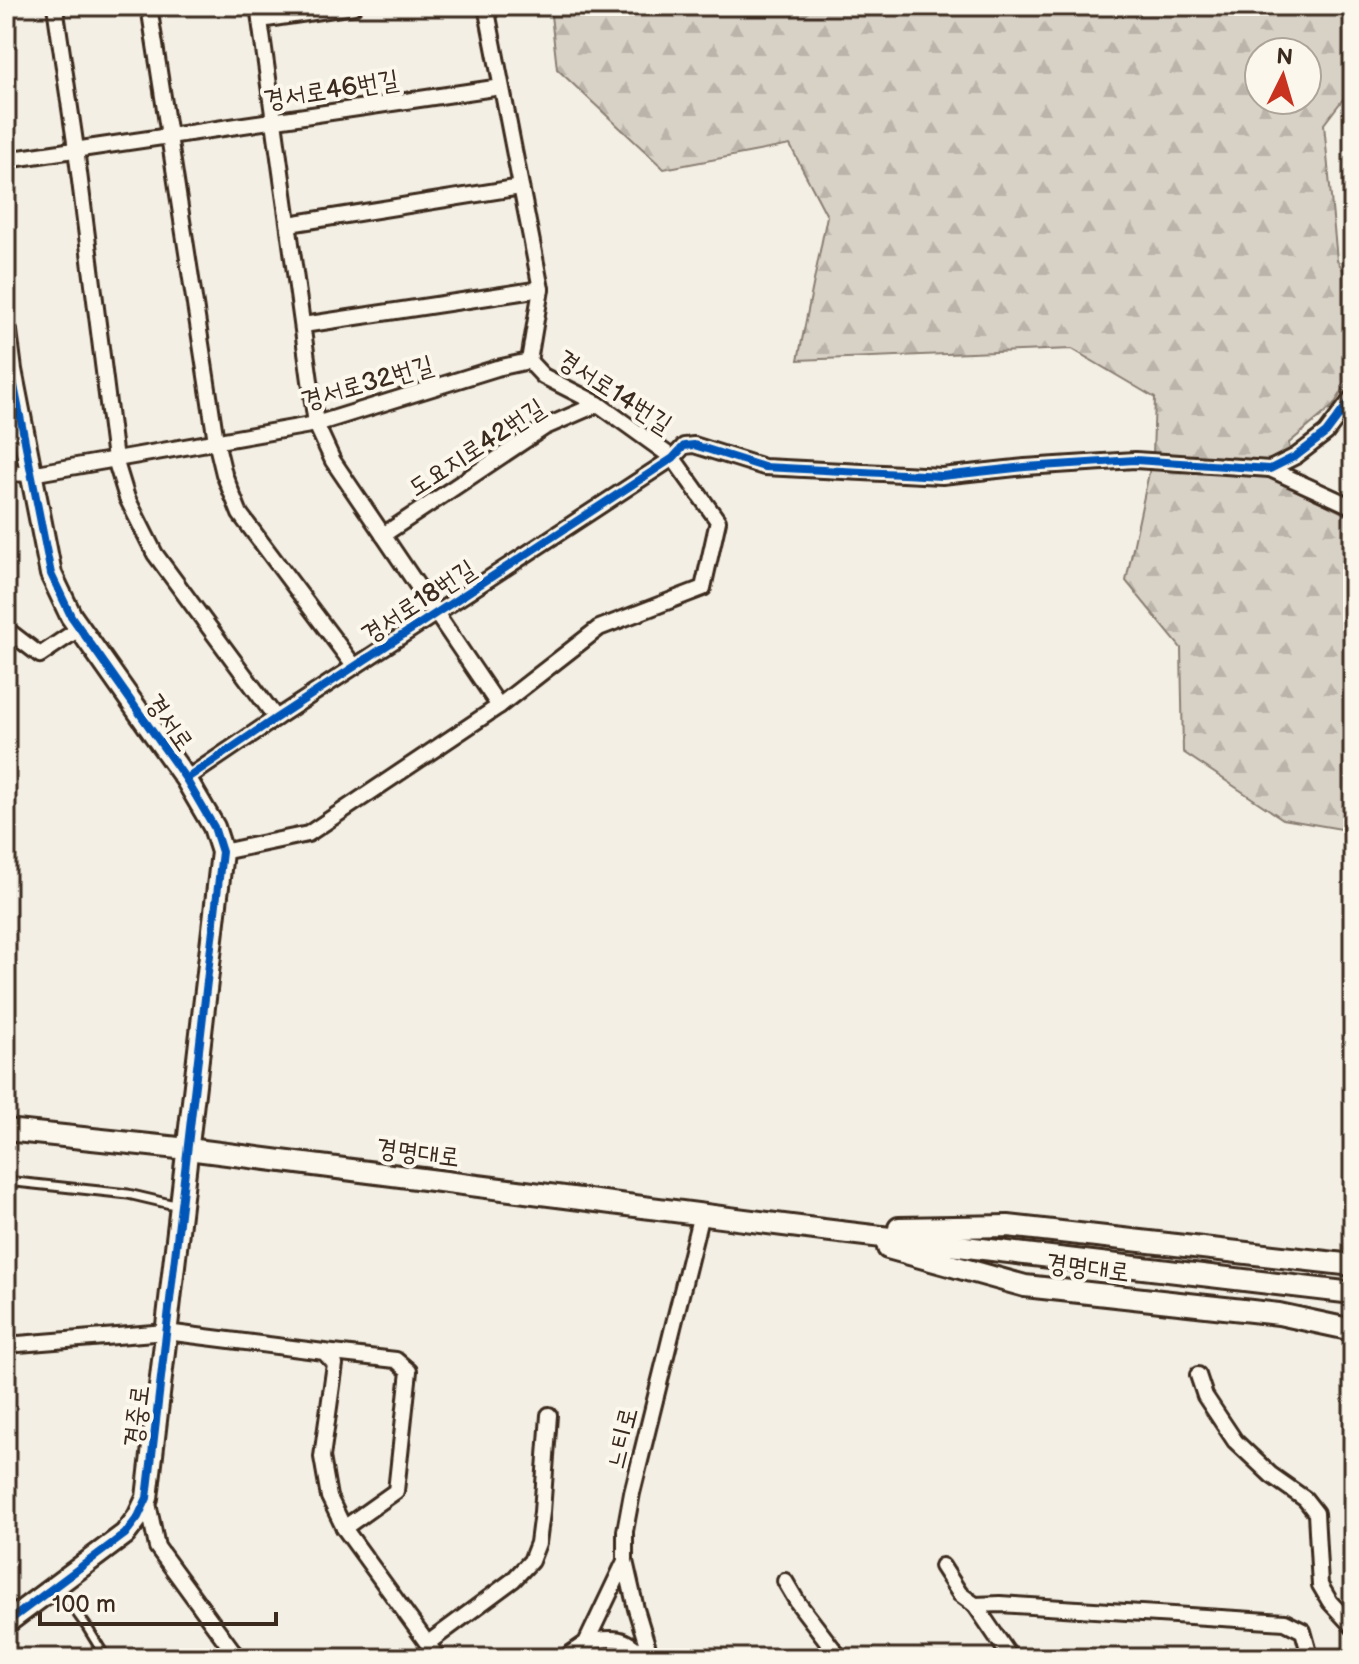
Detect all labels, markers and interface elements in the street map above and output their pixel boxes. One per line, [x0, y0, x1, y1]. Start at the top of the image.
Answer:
north arrow [1243, 36, 1323, 116]
text: N [1275, 43, 1294, 72]
street label: 경서로46번길 [261, 64, 401, 116]
street label: 경서로14번길 [551, 344, 677, 441]
street label: 경서로32번길 [298, 350, 437, 417]
street label: 도요지로42번길 [403, 393, 551, 504]
street label: 경서로18번길 [356, 554, 482, 651]
street label: 경서로 [138, 688, 199, 757]
street label: 경명대로 [374, 1133, 461, 1174]
street label: 경명대로 [1044, 1248, 1131, 1289]
street label: 경중로 [118, 1383, 157, 1449]
street label: 느티로 [600, 1404, 645, 1473]
scale bar [40, 1576, 276, 1626]
text: 100 m [52, 1590, 116, 1619]

